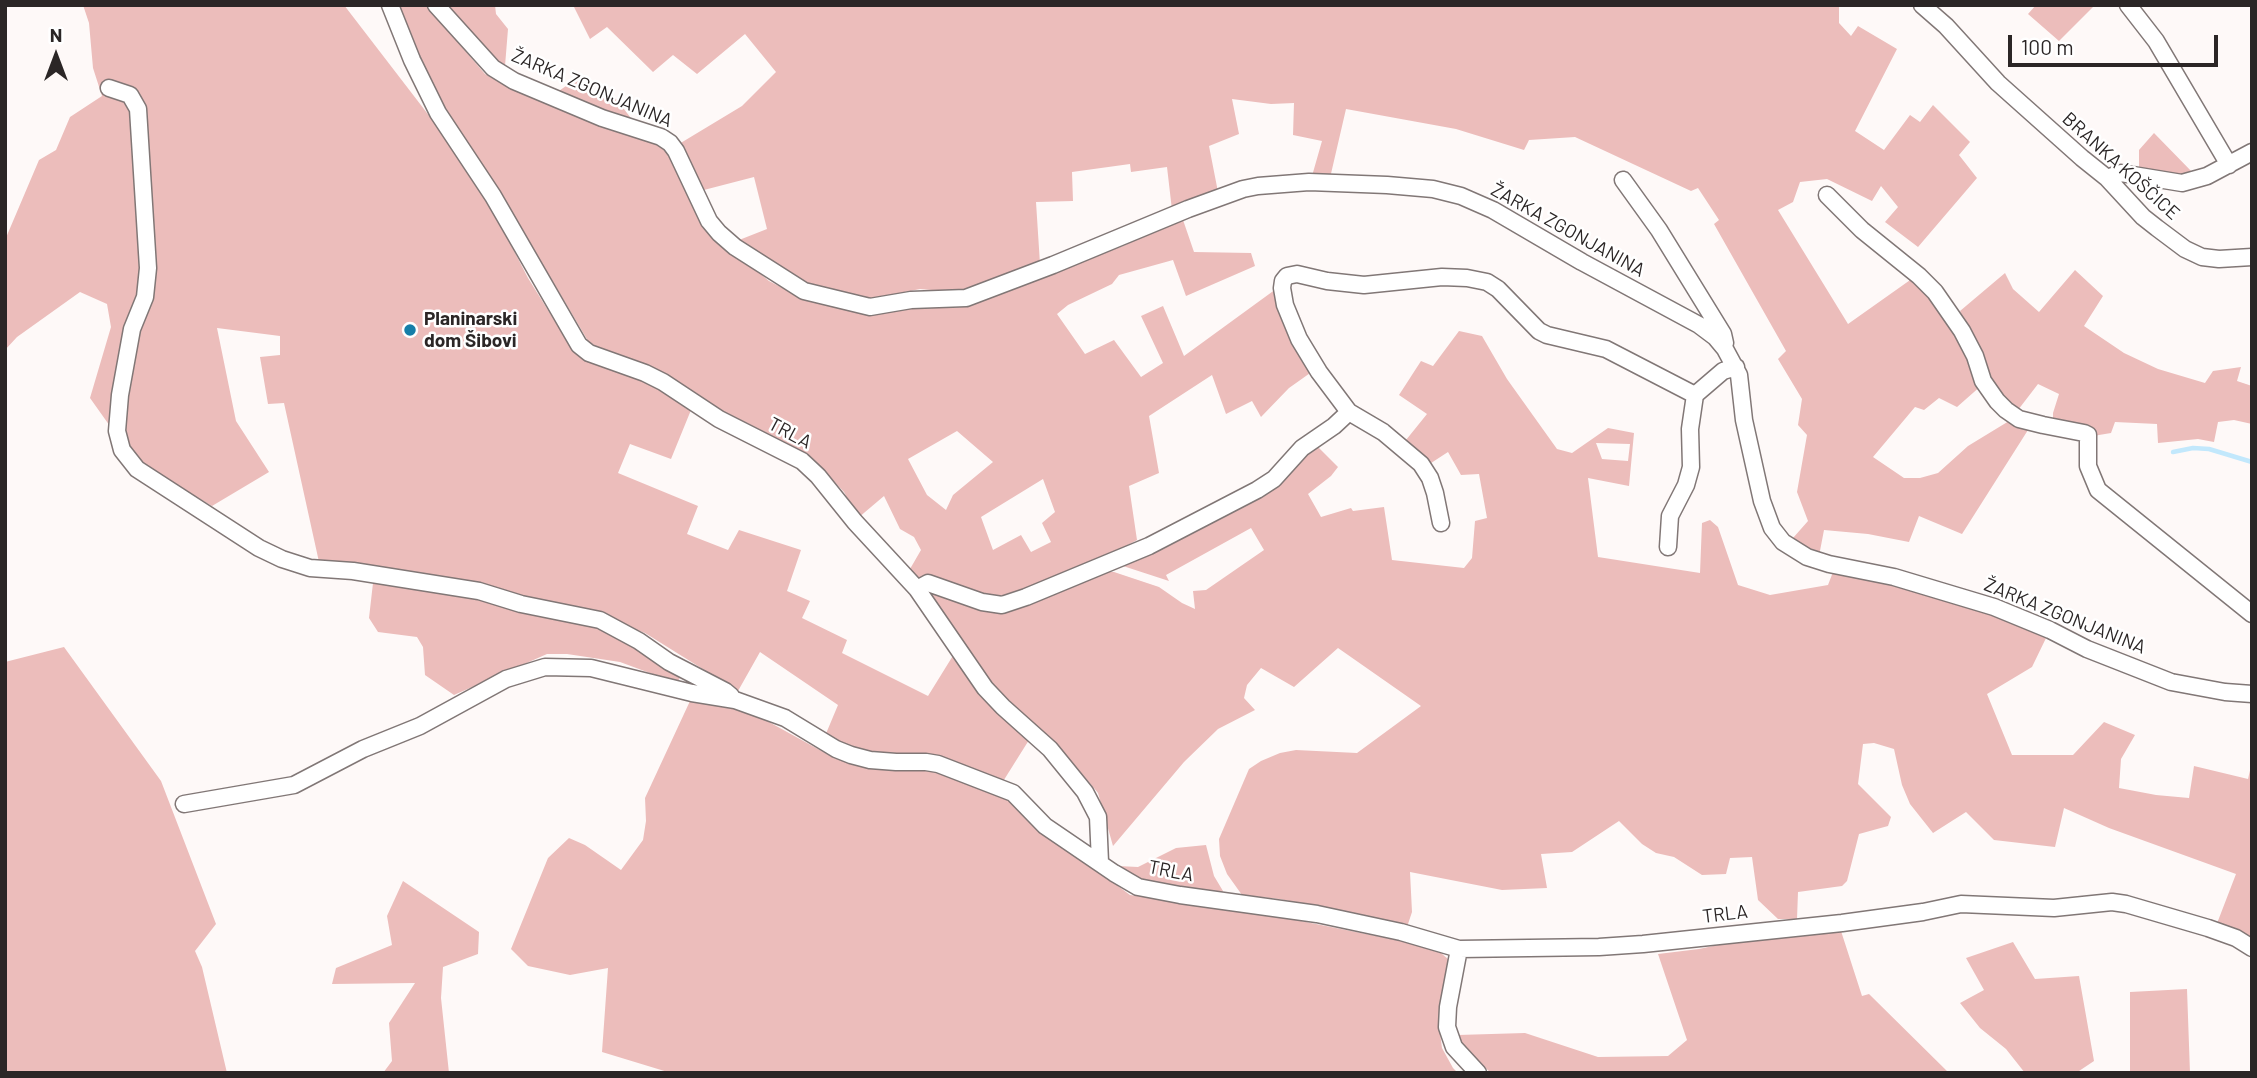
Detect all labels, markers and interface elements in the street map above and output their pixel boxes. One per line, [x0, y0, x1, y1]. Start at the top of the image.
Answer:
north arrow [21, 21, 91, 91]
scale bar [2012, 21, 2222, 65]
text: N [50, 23, 62, 46]
text: 100 m [2021, 34, 2074, 59]
street label: ŽARKA ZGONJANINA [508, 44, 676, 132]
street label: BRANKA KOŠČICE [2058, 107, 2184, 225]
street label: ŽARKA ZGONJANINA [1487, 178, 1649, 282]
place label: Planinarski dom Šibovi [424, 308, 517, 352]
marker: Planinarski dom Šibovi [402, 322, 418, 338]
street label: TRLA [765, 412, 815, 454]
street label: ŽARKA ZGONJANINA [1981, 573, 2149, 659]
street label: TRLA [1146, 855, 1196, 887]
street label: TRLA [1701, 900, 1749, 928]

